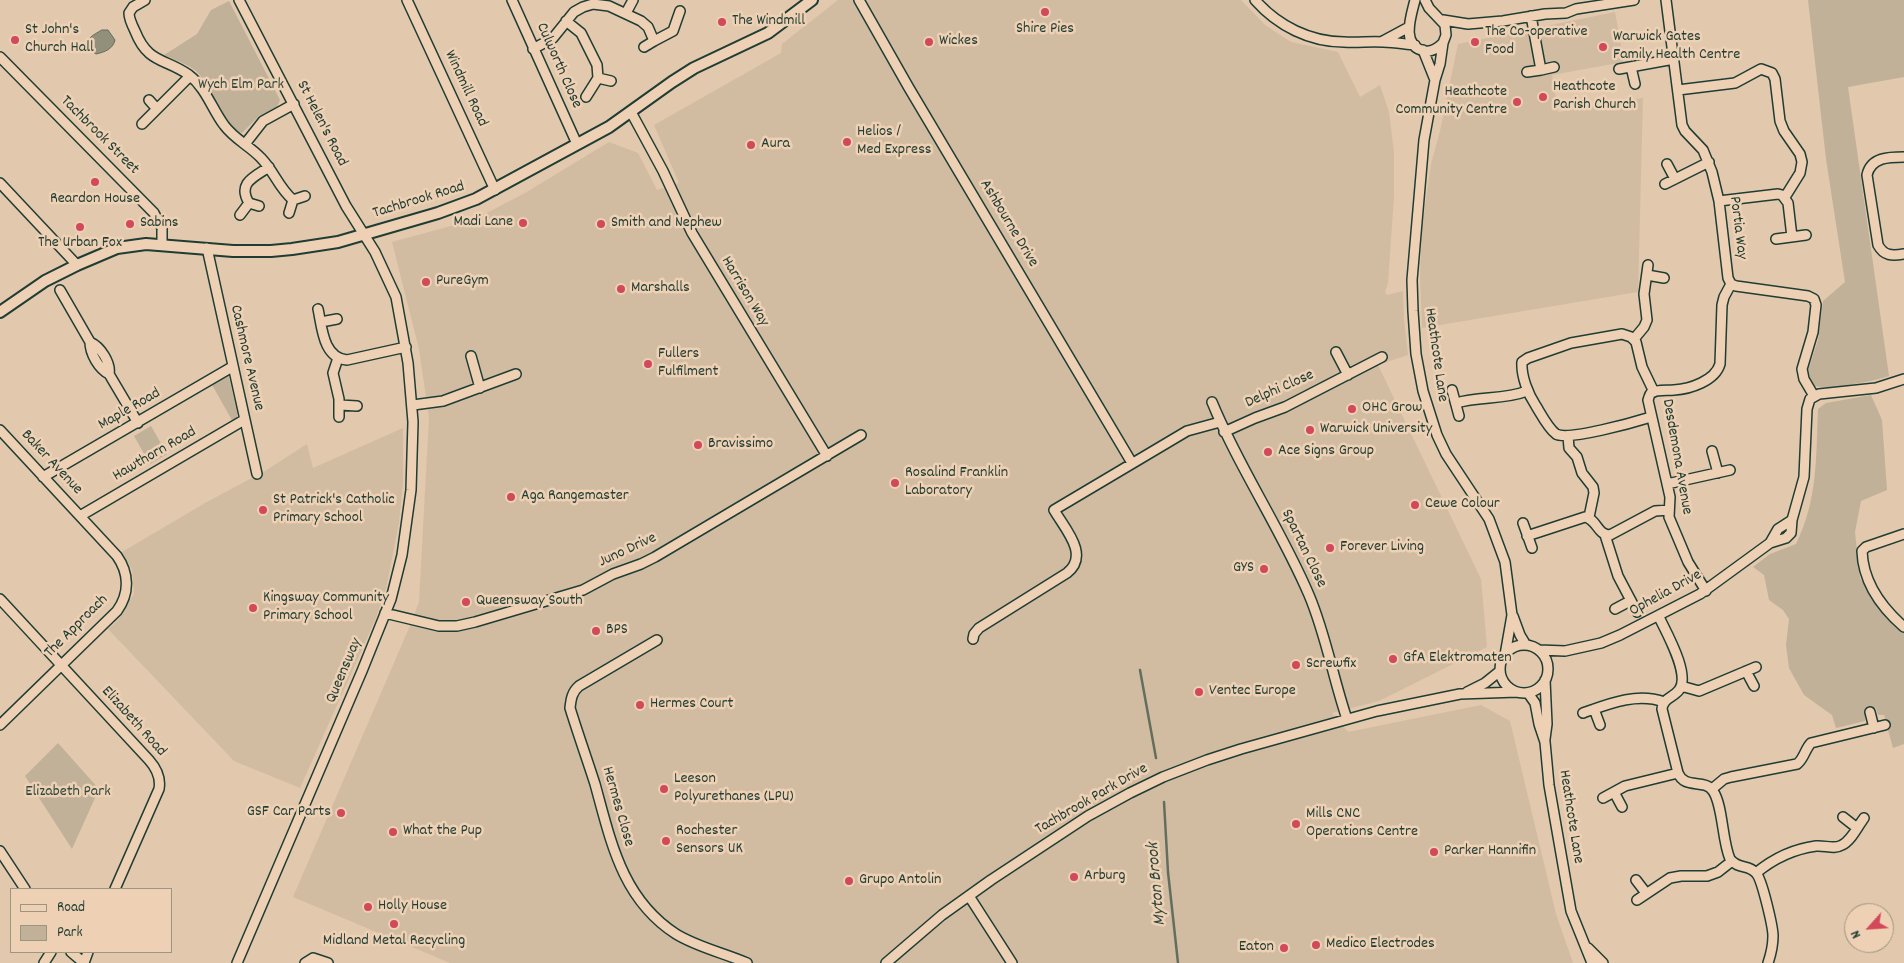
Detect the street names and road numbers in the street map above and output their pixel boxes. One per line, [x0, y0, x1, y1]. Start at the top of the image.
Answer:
street label: Culworth Close [531, 20, 585, 112]
street label: Windmill Road [439, 48, 491, 130]
street label: St Helen's Road [291, 78, 351, 170]
street label: Tachbrook Street [55, 92, 143, 180]
street label: Ashbourne Drive [974, 177, 1042, 271]
street label: Tachbrook Road [371, 178, 467, 224]
street label: Portia Way [1724, 195, 1750, 261]
street label: Harrison Way [716, 253, 772, 331]
street label: Cashmore Avenue [224, 303, 268, 413]
street label: Heathcote Lane [1419, 307, 1451, 403]
street label: Delphi Close [1243, 366, 1317, 414]
street label: Maple Road [95, 385, 165, 435]
street label: Desdemona Avenue [1656, 398, 1696, 516]
street label: Hawthorn Road [110, 423, 200, 487]
street label: Baker Avenue [16, 426, 86, 500]
street label: Spartan Close [1276, 507, 1330, 591]
street label: Juno Drive [596, 529, 660, 573]
street label: Ophelia Drive [1627, 566, 1705, 622]
street label: The Approach [41, 591, 113, 663]
street label: Queensway [323, 636, 367, 706]
street label: Elizabeth Road [96, 683, 170, 761]
street label: Tachbrook Park Drive [1032, 760, 1152, 840]
street label: Hermes Close [596, 765, 638, 849]
street label: Heathcote Lane [1553, 769, 1587, 865]

